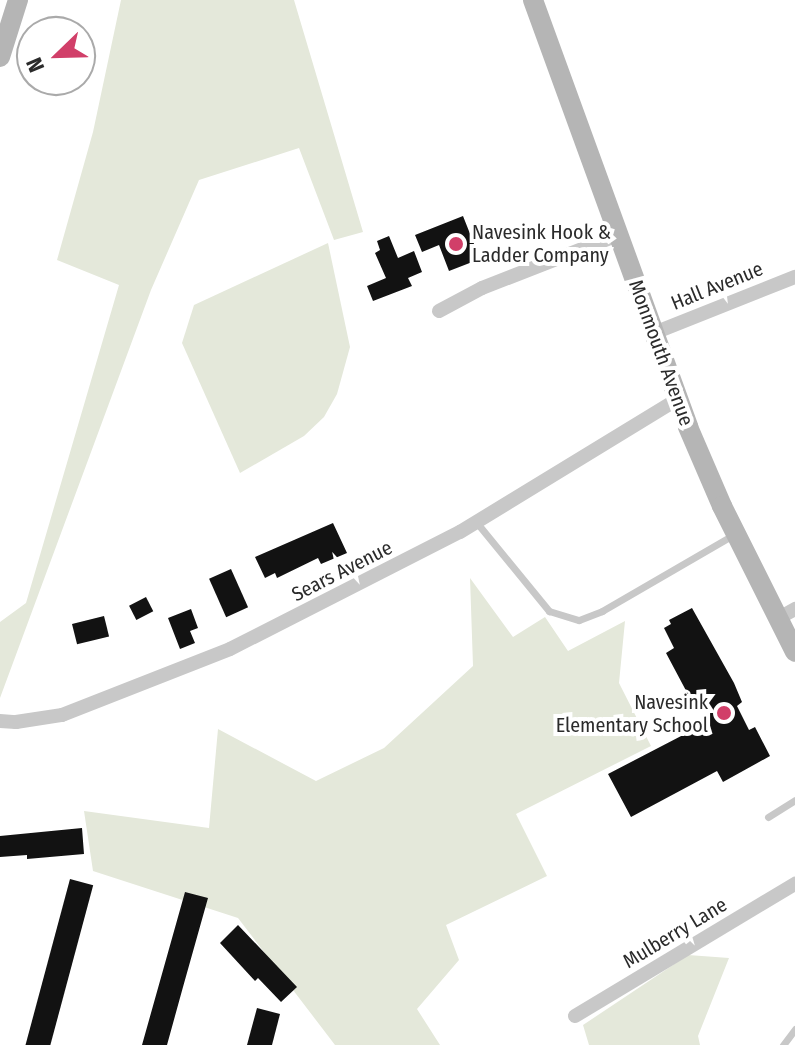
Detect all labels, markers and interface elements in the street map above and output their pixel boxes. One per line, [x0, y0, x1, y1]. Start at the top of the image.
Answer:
north arrow [16, 16, 96, 96]
text: N [20, 53, 50, 76]
place label: Navesink Hook & Ladder Company [472, 220, 611, 267]
marker: Navesink Hook & Ladder Company [447, 235, 465, 253]
street label: Hall Avenue [667, 257, 767, 315]
street label: Monmouth Avenue [623, 277, 699, 429]
street label: Sears Avenue [288, 535, 396, 607]
place label: Navesink Elementary School [556, 690, 708, 737]
marker: Navesink Elementary School [715, 704, 733, 722]
street label: Mulberry Lane [619, 893, 731, 973]

